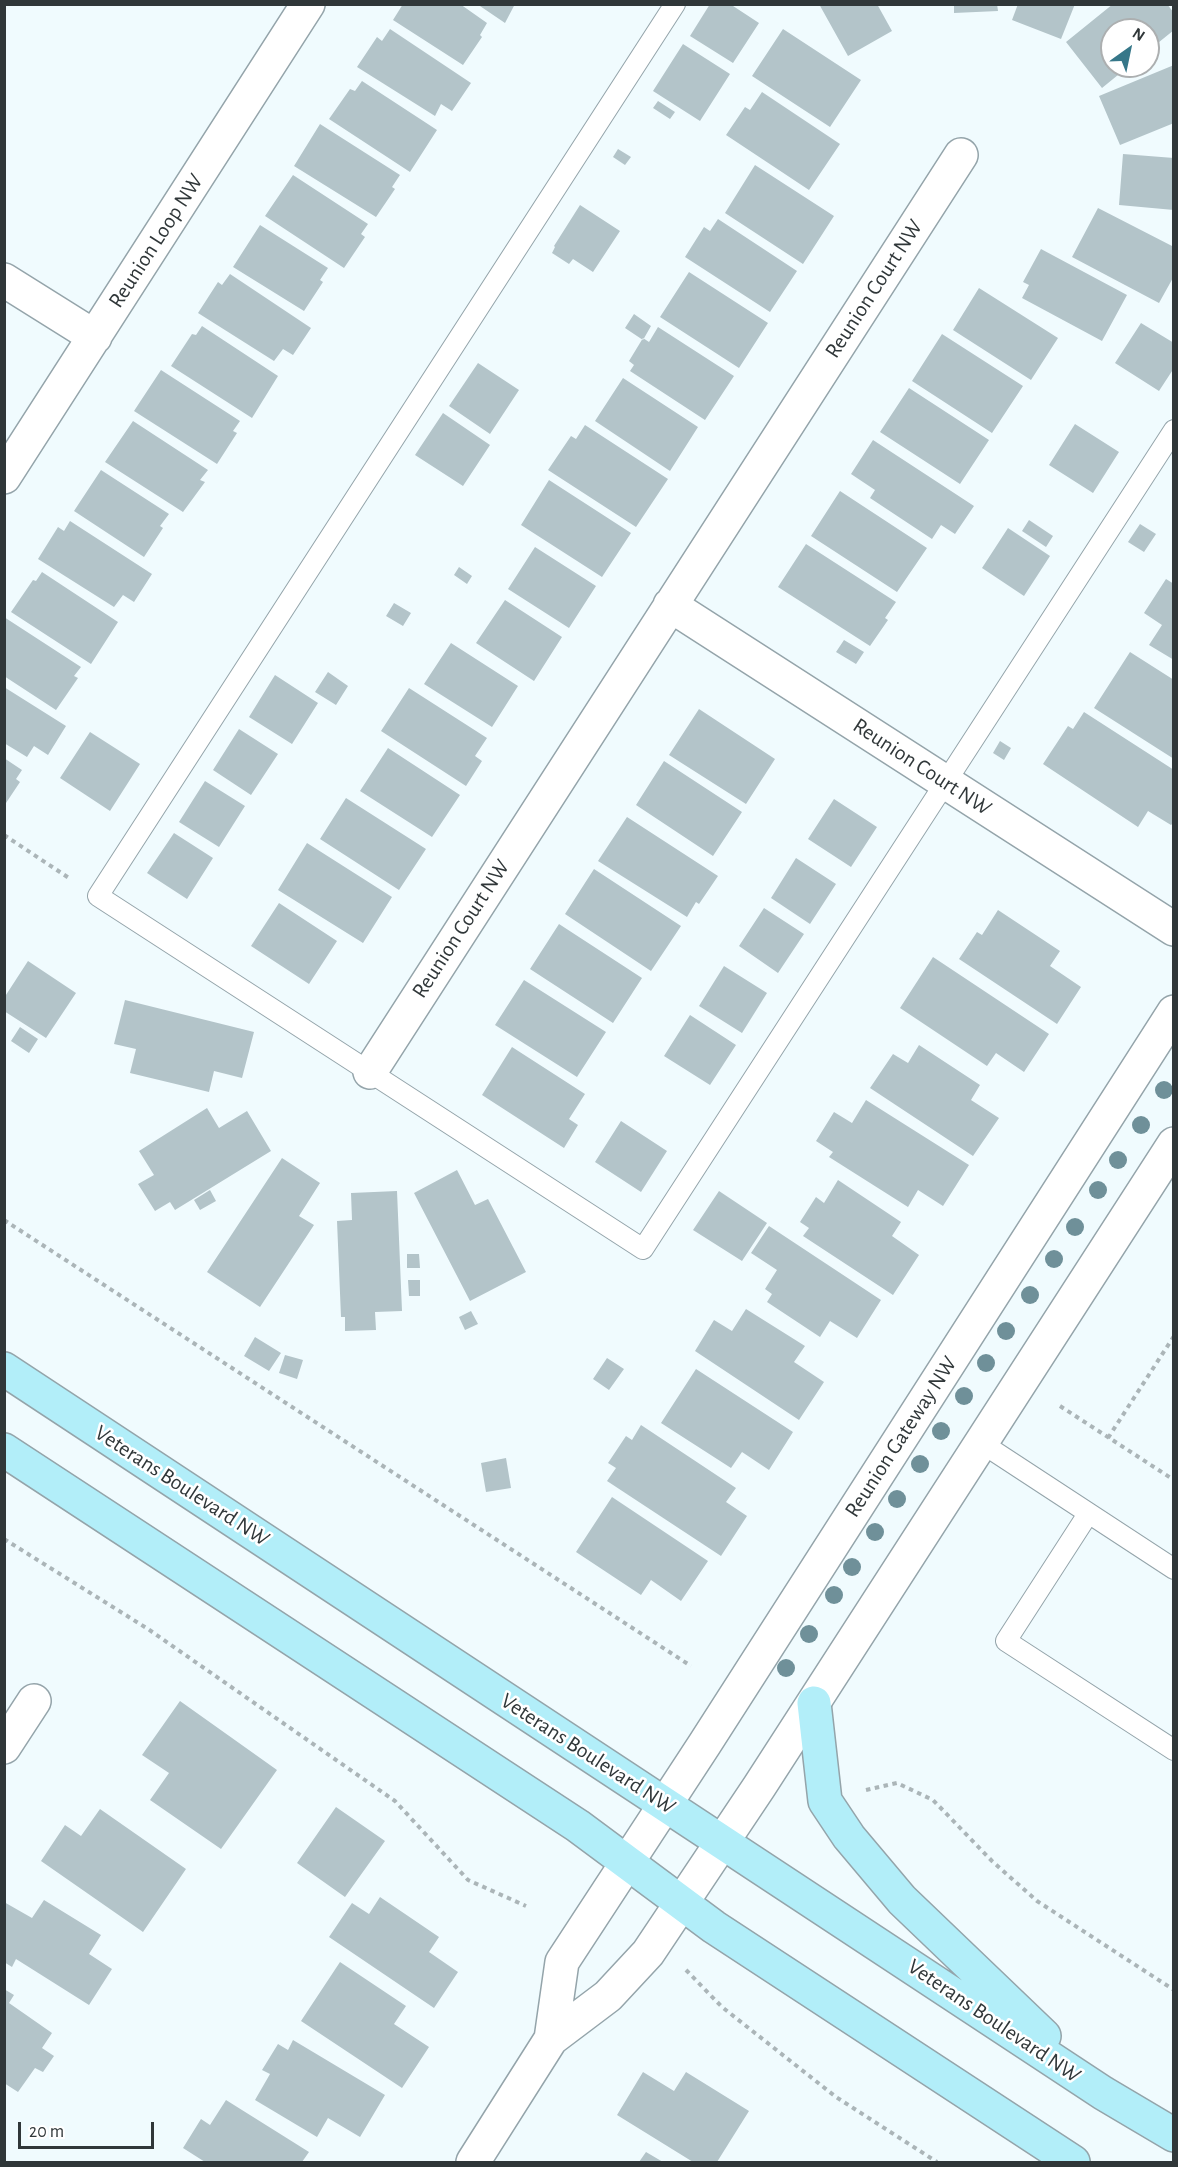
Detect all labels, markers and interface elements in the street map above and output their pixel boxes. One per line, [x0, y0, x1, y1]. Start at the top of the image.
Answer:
north arrow [1100, 18, 1160, 78]
text: N [1130, 25, 1148, 44]
street label: Reunion Loop NW [103, 169, 209, 313]
street label: Reunion Court NW [819, 215, 929, 363]
street label: Reunion Court NW [848, 712, 996, 822]
street label: Reunion Court NW [406, 855, 516, 1003]
street label: Reunion Gateway NW [839, 1352, 963, 1522]
street label: Veterans Boulevard NW [90, 1420, 274, 1552]
street label: Veterans Boulevard NW [496, 1688, 680, 1820]
street label: Veterans Boulevard NW [903, 1953, 1085, 2089]
scale bar [21, 2110, 158, 2148]
text: 20 m [29, 2123, 64, 2141]

